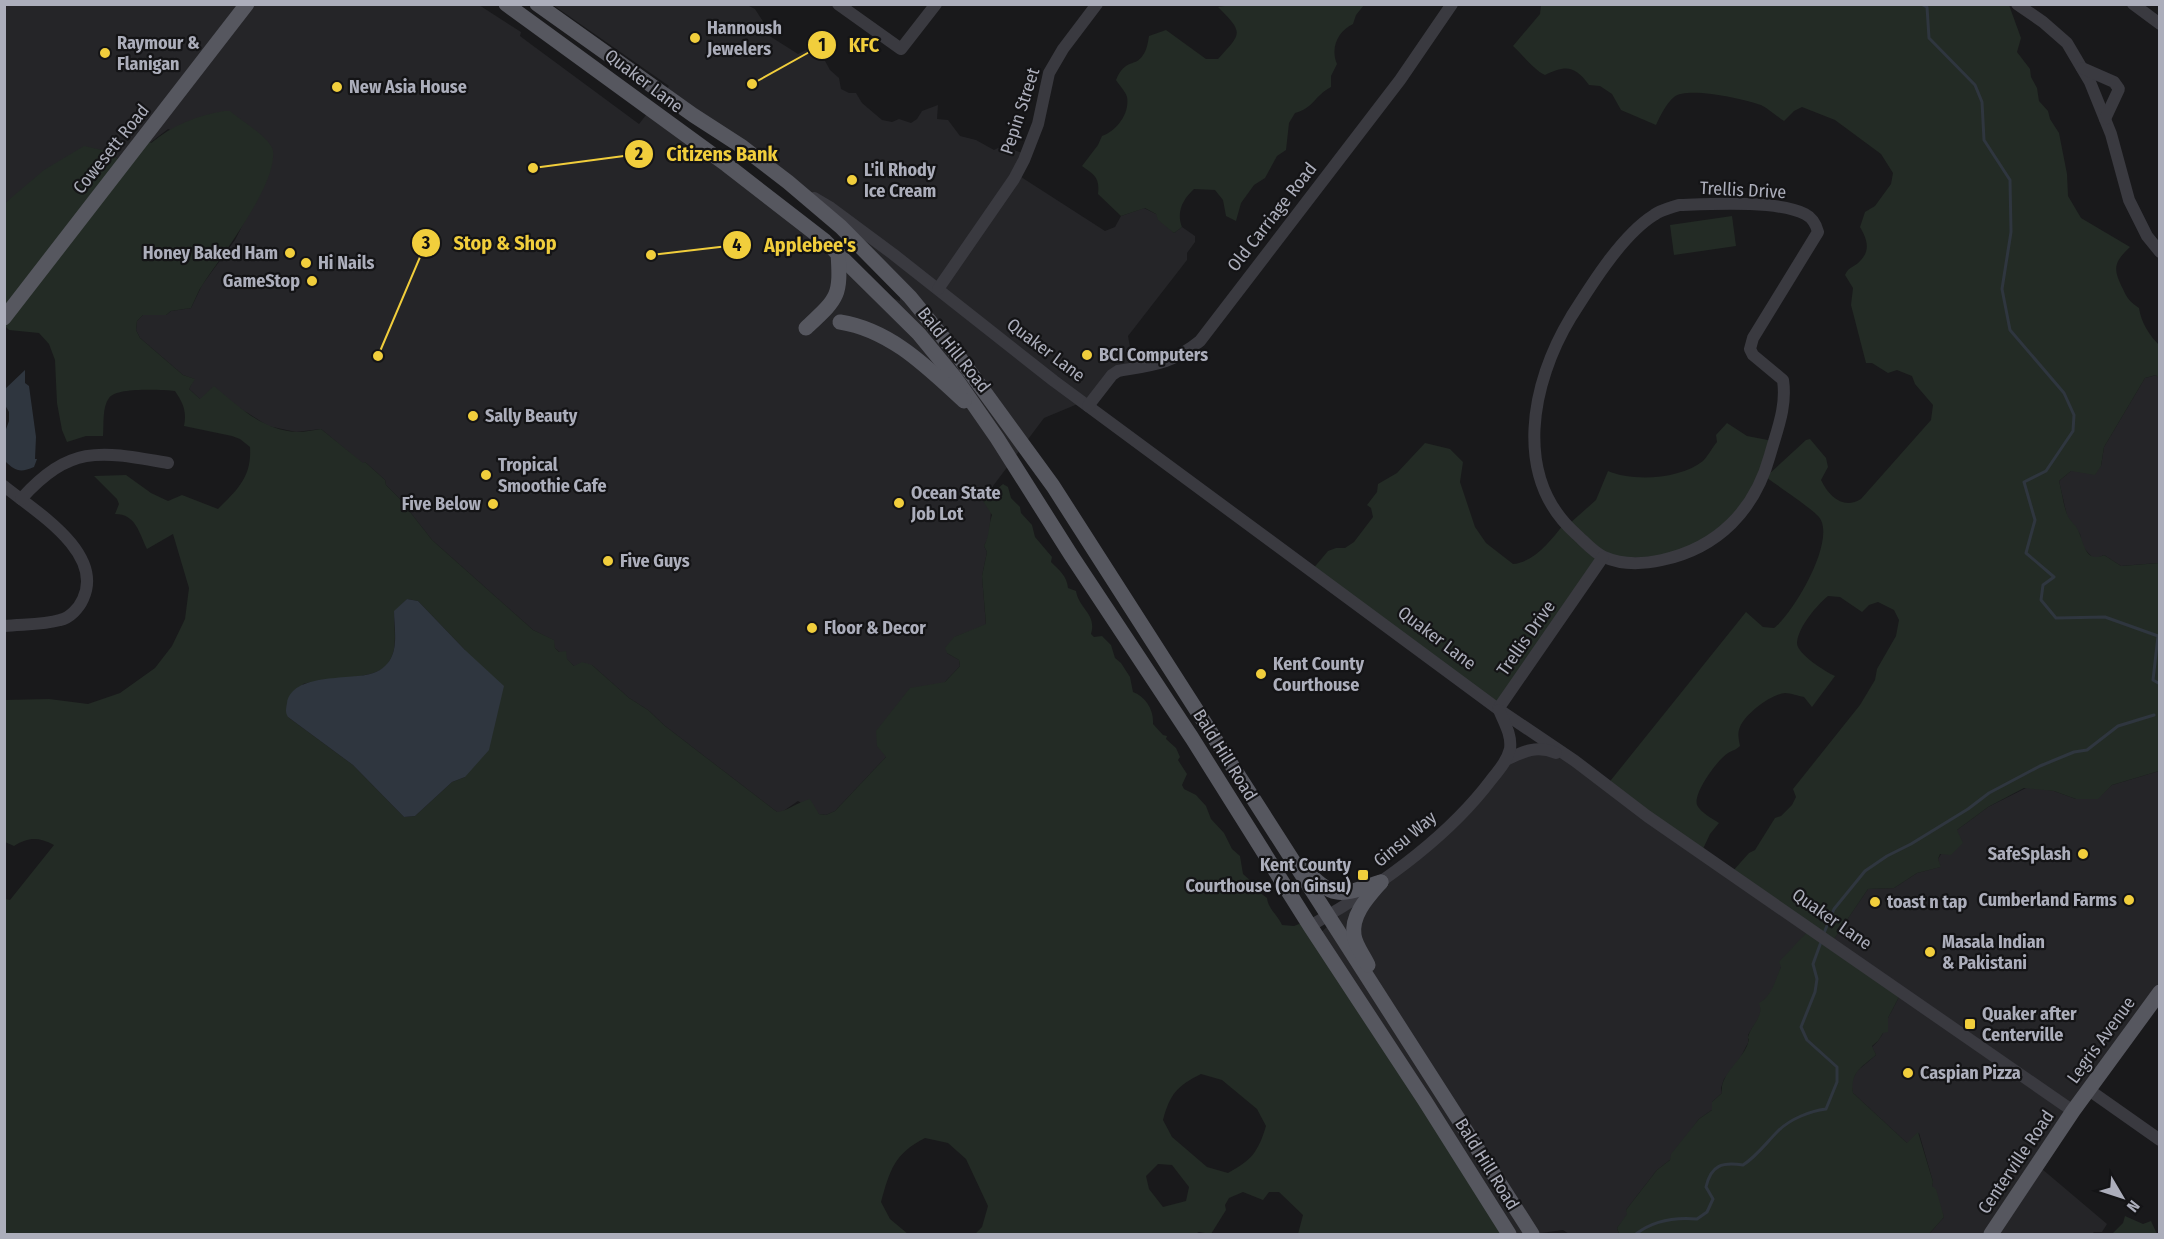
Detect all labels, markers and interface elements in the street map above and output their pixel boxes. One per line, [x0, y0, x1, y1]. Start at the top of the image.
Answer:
place label: Hannoush Jewelers [706, 17, 782, 60]
callout: KFC [807, 26, 891, 64]
marker: Hannoush Jewelers [688, 31, 702, 45]
place label: Raymour & Flanigan [117, 32, 200, 75]
text: KFC [849, 33, 880, 57]
text: 1 [818, 34, 826, 56]
street label: Quaker Lane [601, 44, 688, 118]
marker: Raymour & Flanigan [98, 46, 112, 60]
street label: Pepin Street [996, 65, 1044, 157]
place label: New Asia House [349, 76, 467, 98]
marker: New Asia House [330, 80, 344, 94]
street label: Cowesett Road [68, 100, 154, 198]
callout: Citizens Bank [624, 135, 790, 173]
text: Citizens Bank [666, 142, 779, 166]
text: 2 [634, 143, 643, 165]
street label: Old Carriage Road [1223, 158, 1321, 276]
place label: L'il Rhody Ice Cream [864, 159, 936, 202]
marker: L'il Rhody Ice Cream [845, 173, 859, 187]
street label: Trellis Drive [1699, 177, 1787, 203]
callout: Stop & Shop [411, 224, 569, 262]
callout: Applebee's [722, 226, 868, 264]
text: Stop & Shop [453, 231, 557, 255]
text: 3 [421, 232, 431, 254]
text: Applebee's [763, 233, 856, 257]
text: 4 [732, 234, 742, 256]
place label: Honey Baked Ham [143, 242, 278, 264]
marker: Honey Baked Ham [283, 246, 297, 260]
place label: Hi Nails [318, 252, 375, 274]
marker: Hi Nails [299, 256, 313, 270]
place label: GameStop [223, 270, 300, 292]
marker: GameStop [305, 274, 319, 288]
street label: Bald Hill Road [913, 303, 995, 397]
street label: Quaker Lane [1003, 313, 1090, 387]
place label: BCI Computers [1099, 344, 1208, 366]
marker: BCI Computers [1080, 348, 1094, 362]
place label: Sally Beauty [485, 405, 578, 427]
marker: Sally Beauty [466, 409, 480, 423]
place label: Tropical Smoothie Cafe [498, 454, 607, 497]
marker: Tropical Smoothie Cafe [479, 468, 493, 482]
place label: Ocean State Job Lot [910, 482, 1001, 525]
place label: Five Below [402, 493, 482, 515]
marker: Ocean State Job Lot [892, 496, 906, 510]
marker: Five Below [486, 497, 500, 511]
place label: Five Guys [620, 550, 690, 572]
marker: Five Guys [601, 554, 615, 568]
street label: Trellis Drive [1492, 596, 1560, 680]
street label: Quaker Lane [1394, 601, 1481, 675]
place label: Floor & Decor [824, 617, 926, 639]
marker: Floor & Decor [805, 621, 819, 635]
place label: Kent County Courthouse [1273, 653, 1365, 696]
marker: Kent County Courthouse [1254, 667, 1268, 681]
street label: Bald Hill Road [1188, 705, 1262, 805]
street label: Ginsu Way [1369, 806, 1441, 872]
place label: SafeSplash [1988, 843, 2071, 865]
marker: SafeSplash [2076, 847, 2090, 861]
place label: Kent County Courthouse (on Ginsu) [1185, 854, 1352, 897]
marker: Kent County Courthouse (on Ginsu) [1356, 868, 1370, 882]
street label: Quaker Lane [1788, 884, 1876, 955]
place label: Cumberland Farms [1979, 889, 2117, 911]
place label: toast n tap [1887, 891, 1968, 913]
marker: Cumberland Farms [2122, 893, 2136, 907]
marker: toast n tap [1868, 895, 1882, 909]
place label: Masala Indian & Pakistani [1942, 931, 2045, 974]
marker: Masala Indian & Pakistani [1923, 945, 1937, 959]
street label: Legris Avenue [2062, 992, 2140, 1088]
place label: Quaker after Centerville [1982, 1003, 2077, 1046]
marker: Quaker after Centerville [1963, 1017, 1977, 1031]
place label: Caspian Pizza [1920, 1062, 2021, 1084]
marker: Caspian Pizza [1901, 1066, 1915, 1080]
street label: Centerville Road [1973, 1106, 2059, 1218]
street label: Bald Hill Road [1450, 1114, 1524, 1214]
north arrow [2092, 1167, 2152, 1227]
text: N [2123, 1196, 2144, 1216]

